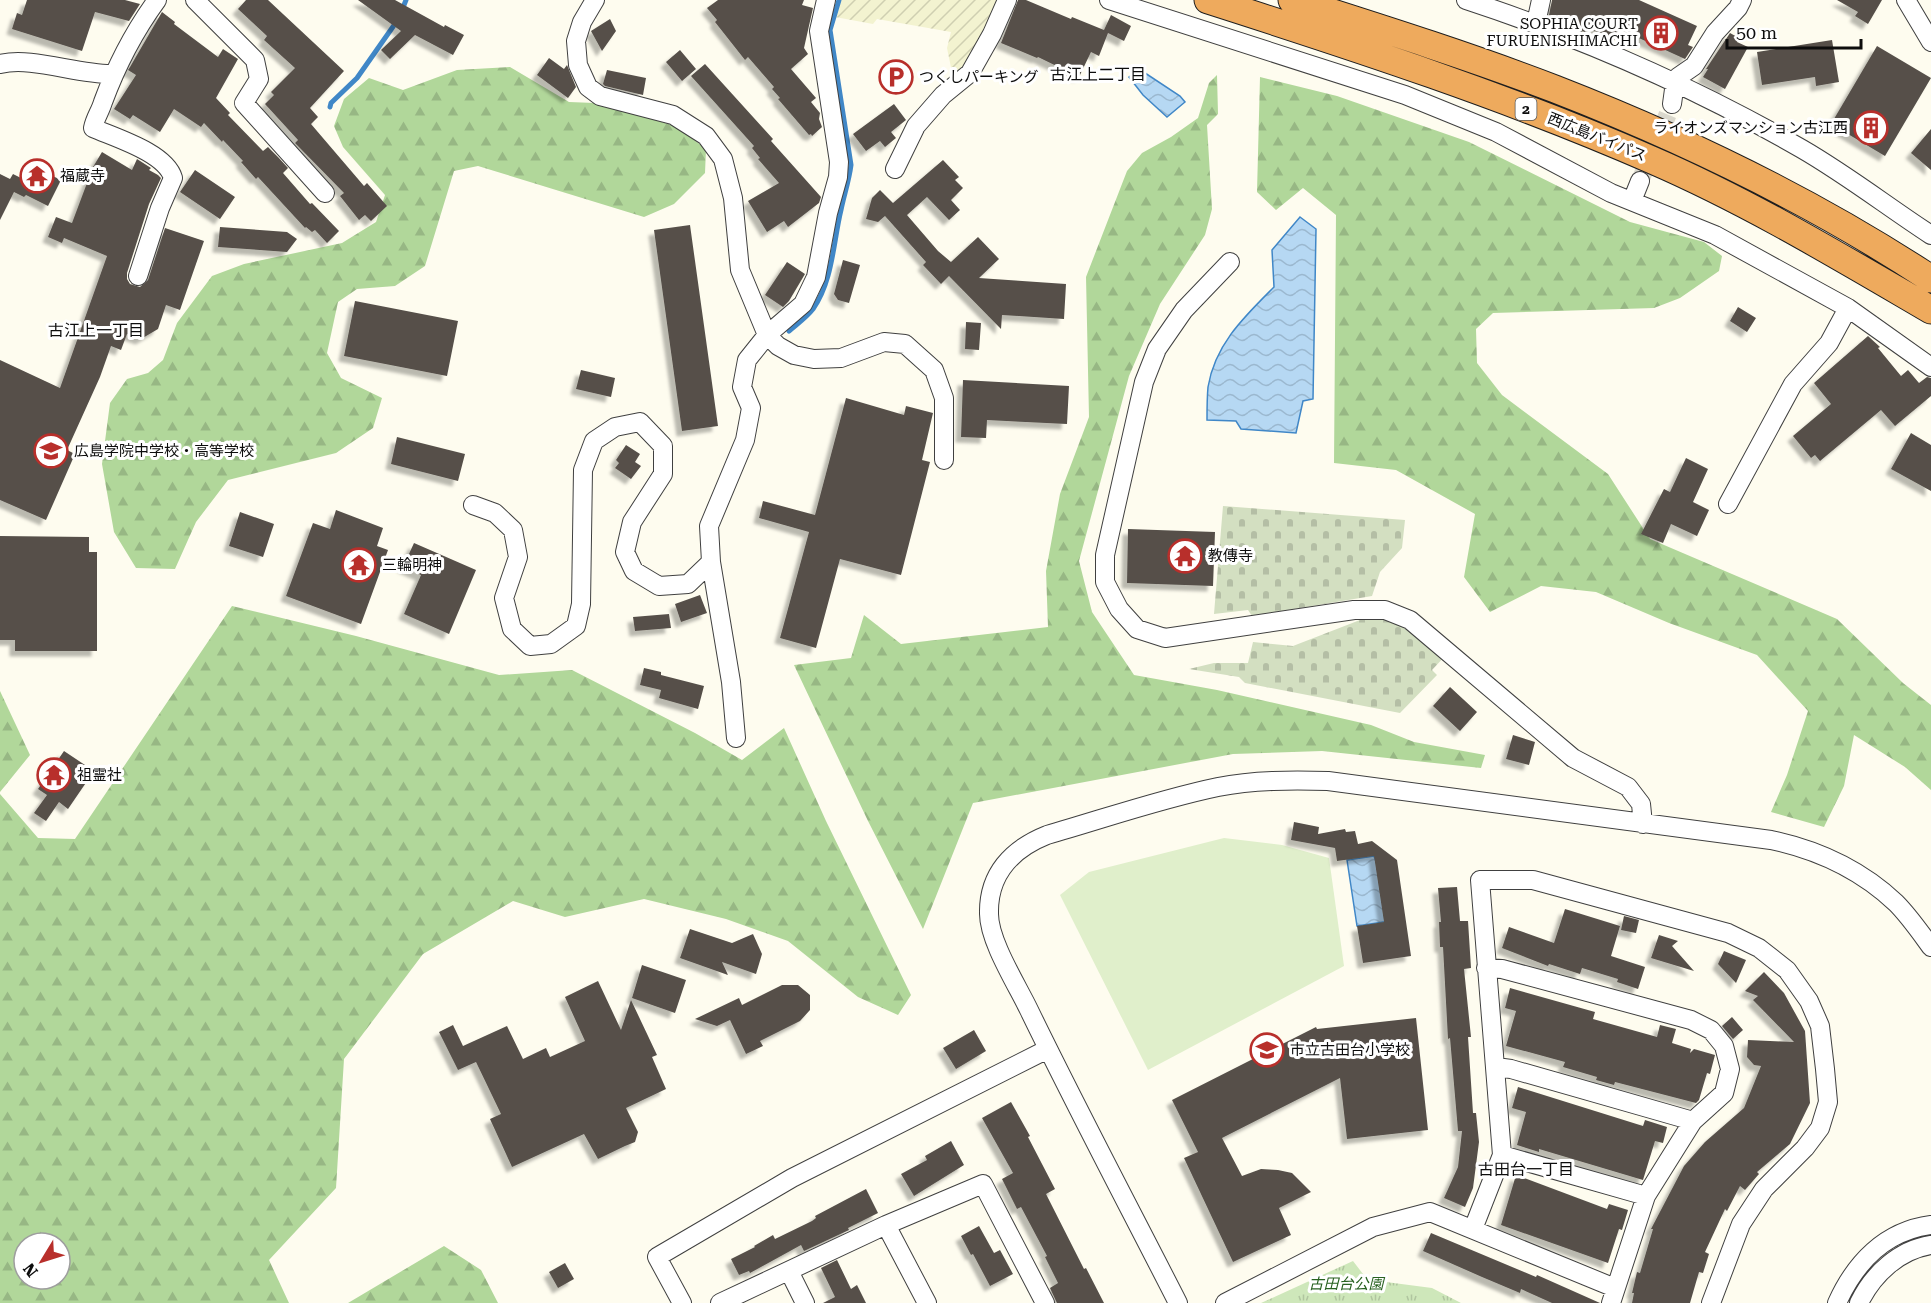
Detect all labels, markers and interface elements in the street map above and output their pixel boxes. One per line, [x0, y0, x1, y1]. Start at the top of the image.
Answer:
scale bar [1727, 12, 1860, 50]
place label: SOPHIA COURT FURUENISHIMACHI [1487, 15, 1638, 50]
building icon: SOPHIA COURT FURUENISHIMACHI [1643, 15, 1679, 51]
text: 50 m [1736, 22, 1777, 43]
parking icon: つくしパーキング [878, 59, 914, 95]
district label: 古江上二丁目 [1050, 65, 1146, 84]
place label: つくしパーキング [919, 68, 1039, 86]
road number: 2 [1516, 98, 1537, 120]
street label: 西広島バイパス [1545, 109, 1649, 165]
building icon: ライオンズマンション古江西 [1853, 110, 1889, 146]
place label: ライオンズマンション古江西 [1653, 119, 1848, 137]
temple icon: 福蔵寺 [19, 158, 55, 194]
place label: 福蔵寺 [60, 167, 105, 185]
district label: 古江上一丁目 [48, 321, 144, 340]
school or university icon: 広島学院中学校・高等学校 [33, 433, 69, 469]
place label: 広島学院中学校・高等学校 [74, 442, 254, 460]
temple icon: 教傳寺 [1167, 538, 1203, 574]
temple icon: 三輪明神 [341, 547, 377, 583]
place label: 教傳寺 [1208, 547, 1253, 565]
place label: 三輪明神 [382, 556, 442, 574]
temple icon: 祖霊社 [36, 757, 72, 793]
place label: 祖霊社 [77, 766, 122, 784]
school or university icon: 市立古田台小学校 [1249, 1032, 1285, 1068]
place label: 市立古田台小学校 [1290, 1041, 1410, 1059]
district label: 古田台一丁目 [1478, 1160, 1574, 1179]
north arrow [12, 1231, 72, 1291]
text: N [19, 1259, 42, 1281]
park label: 古田台公園 [1308, 1275, 1385, 1293]

